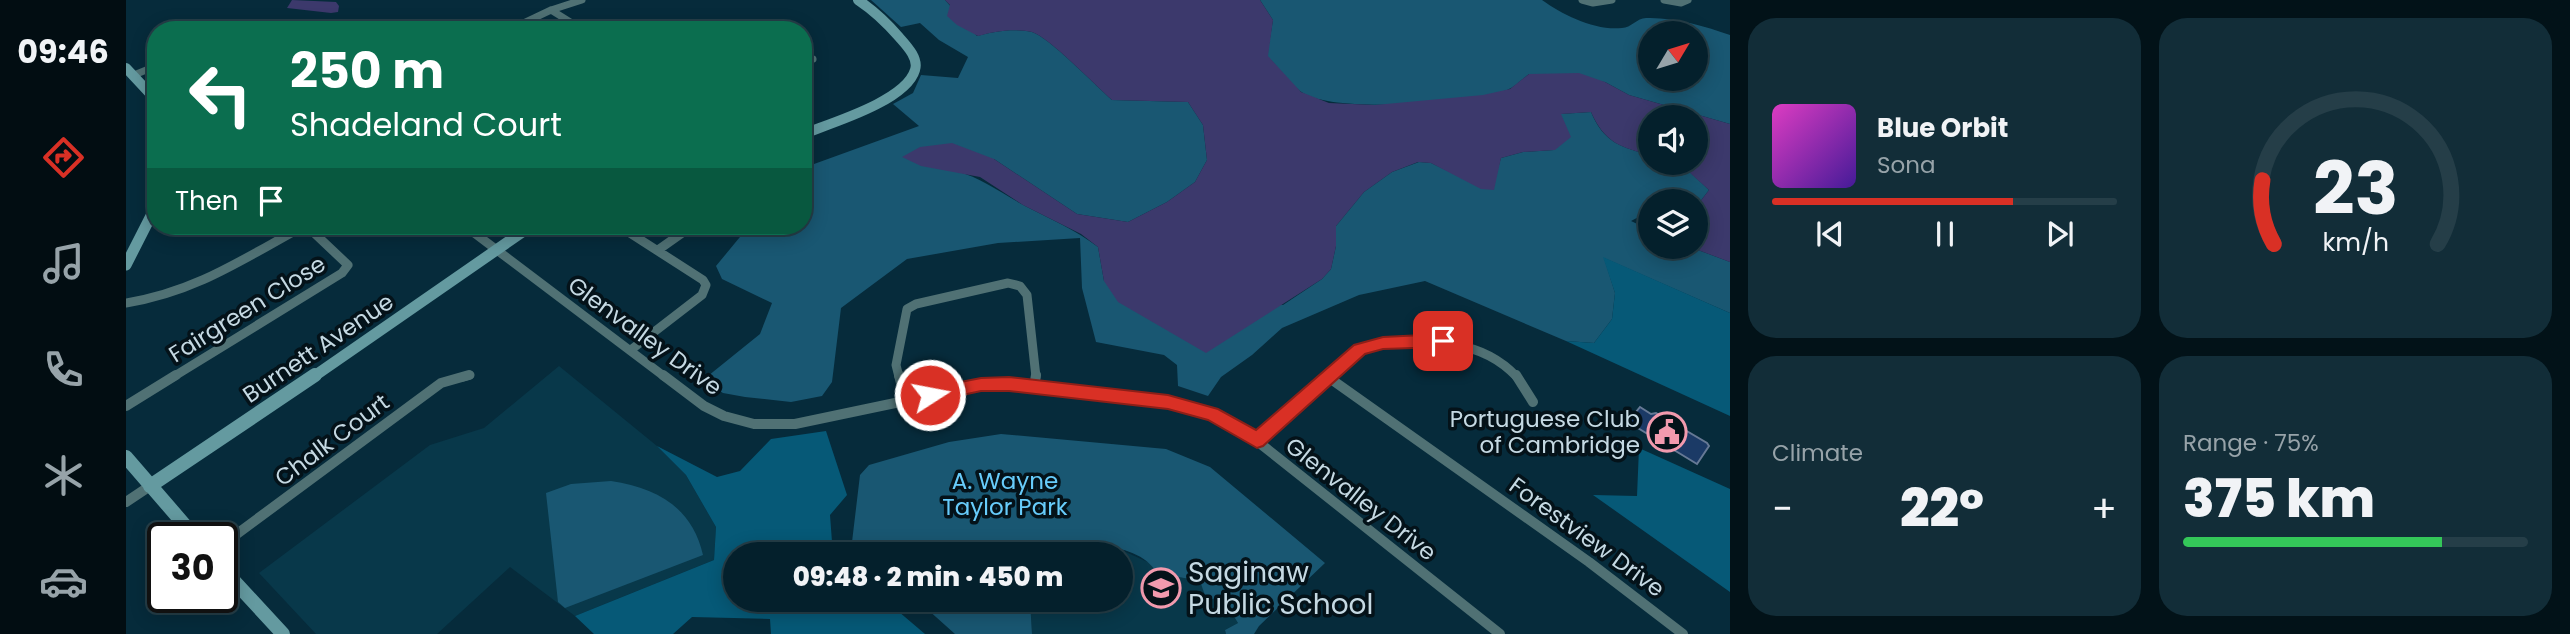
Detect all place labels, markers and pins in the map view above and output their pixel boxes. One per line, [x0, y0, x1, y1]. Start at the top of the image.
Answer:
pin [1413, 311, 1473, 371]
place label: Portuguese Club of Cambridge [1450, 403, 1640, 461]
public building icon: Portuguese Club of Cambridge [1646, 411, 1688, 453]
place label: Saginaw Public School [1188, 553, 1373, 624]
school or university icon: Saginaw Public School [1140, 567, 1182, 609]

